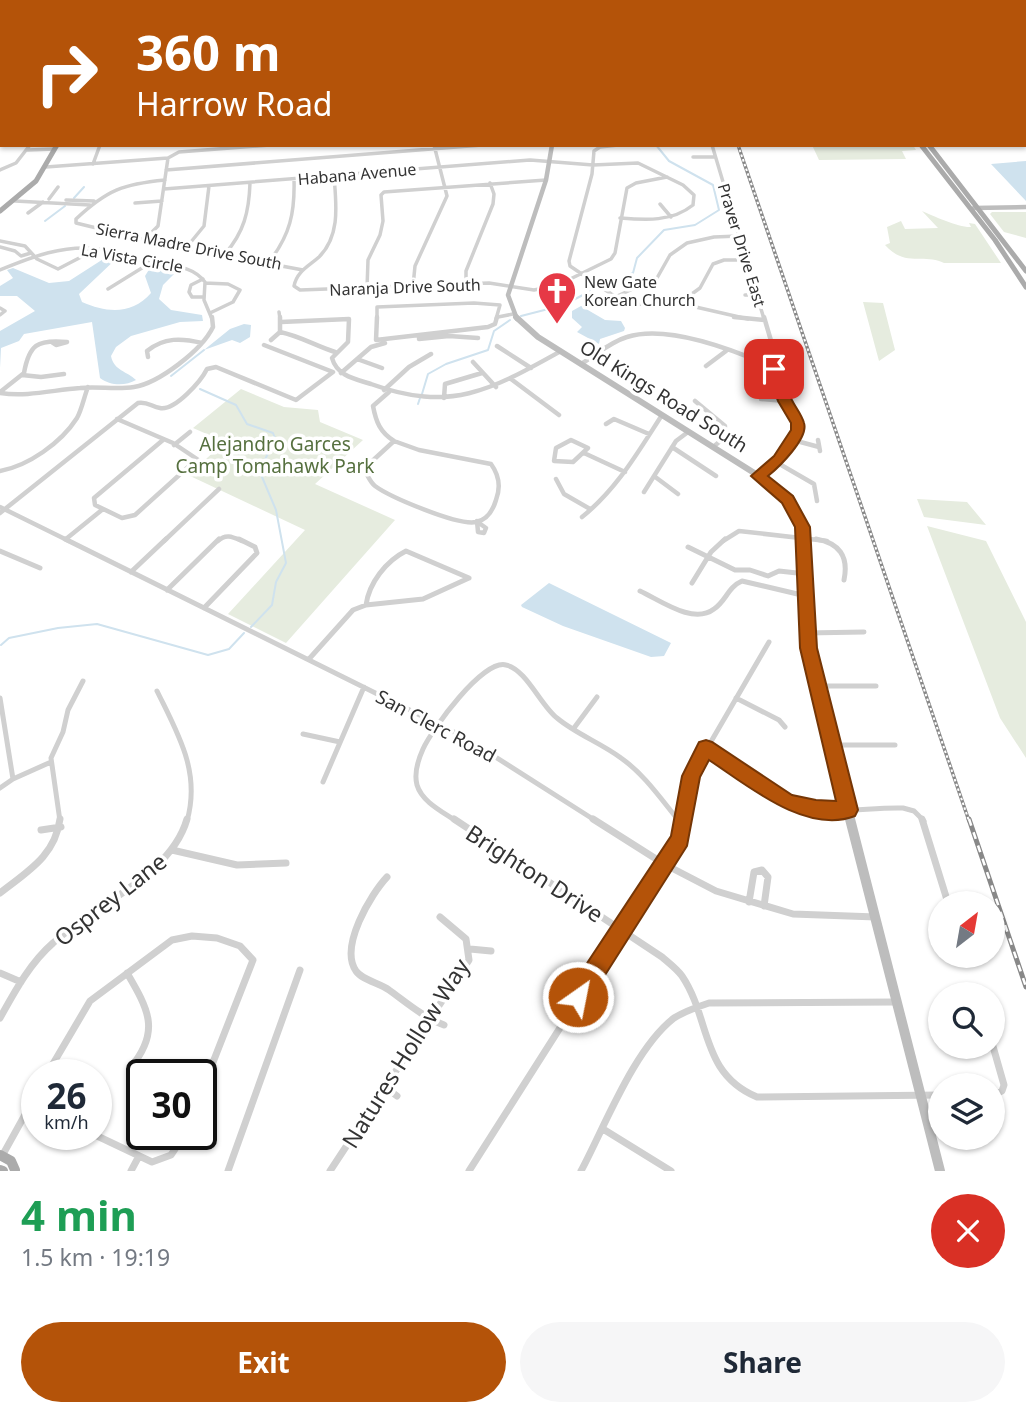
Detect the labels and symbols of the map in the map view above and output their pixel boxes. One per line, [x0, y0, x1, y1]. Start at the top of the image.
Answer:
street label: Habana Avenue [297, 158, 417, 190]
street label: Praver Drive East [713, 181, 771, 310]
street label: Sierra Madre Drive South [94, 217, 284, 275]
street label: La Vista Circle [79, 238, 185, 278]
church icon: New Gate Korean Church [536, 270, 578, 325]
place label: New Gate Korean Church [584, 271, 696, 311]
street label: Naranja Drive South [329, 273, 481, 301]
street label: Old Kings Road South [575, 334, 753, 458]
pin [744, 339, 804, 399]
park label: Alejandro Garces Camp Tomahawk Park [176, 431, 374, 479]
street label: San Clerc Road [371, 683, 501, 769]
street label: Brighton Drive [460, 817, 610, 929]
street label: Osprey Lane [47, 845, 173, 953]
north arrow [928, 891, 1004, 968]
street label: Natures Hollow Way [334, 952, 476, 1154]
position arrow [541, 960, 615, 1034]
speed limit sign: 30 [126, 1059, 217, 1150]

